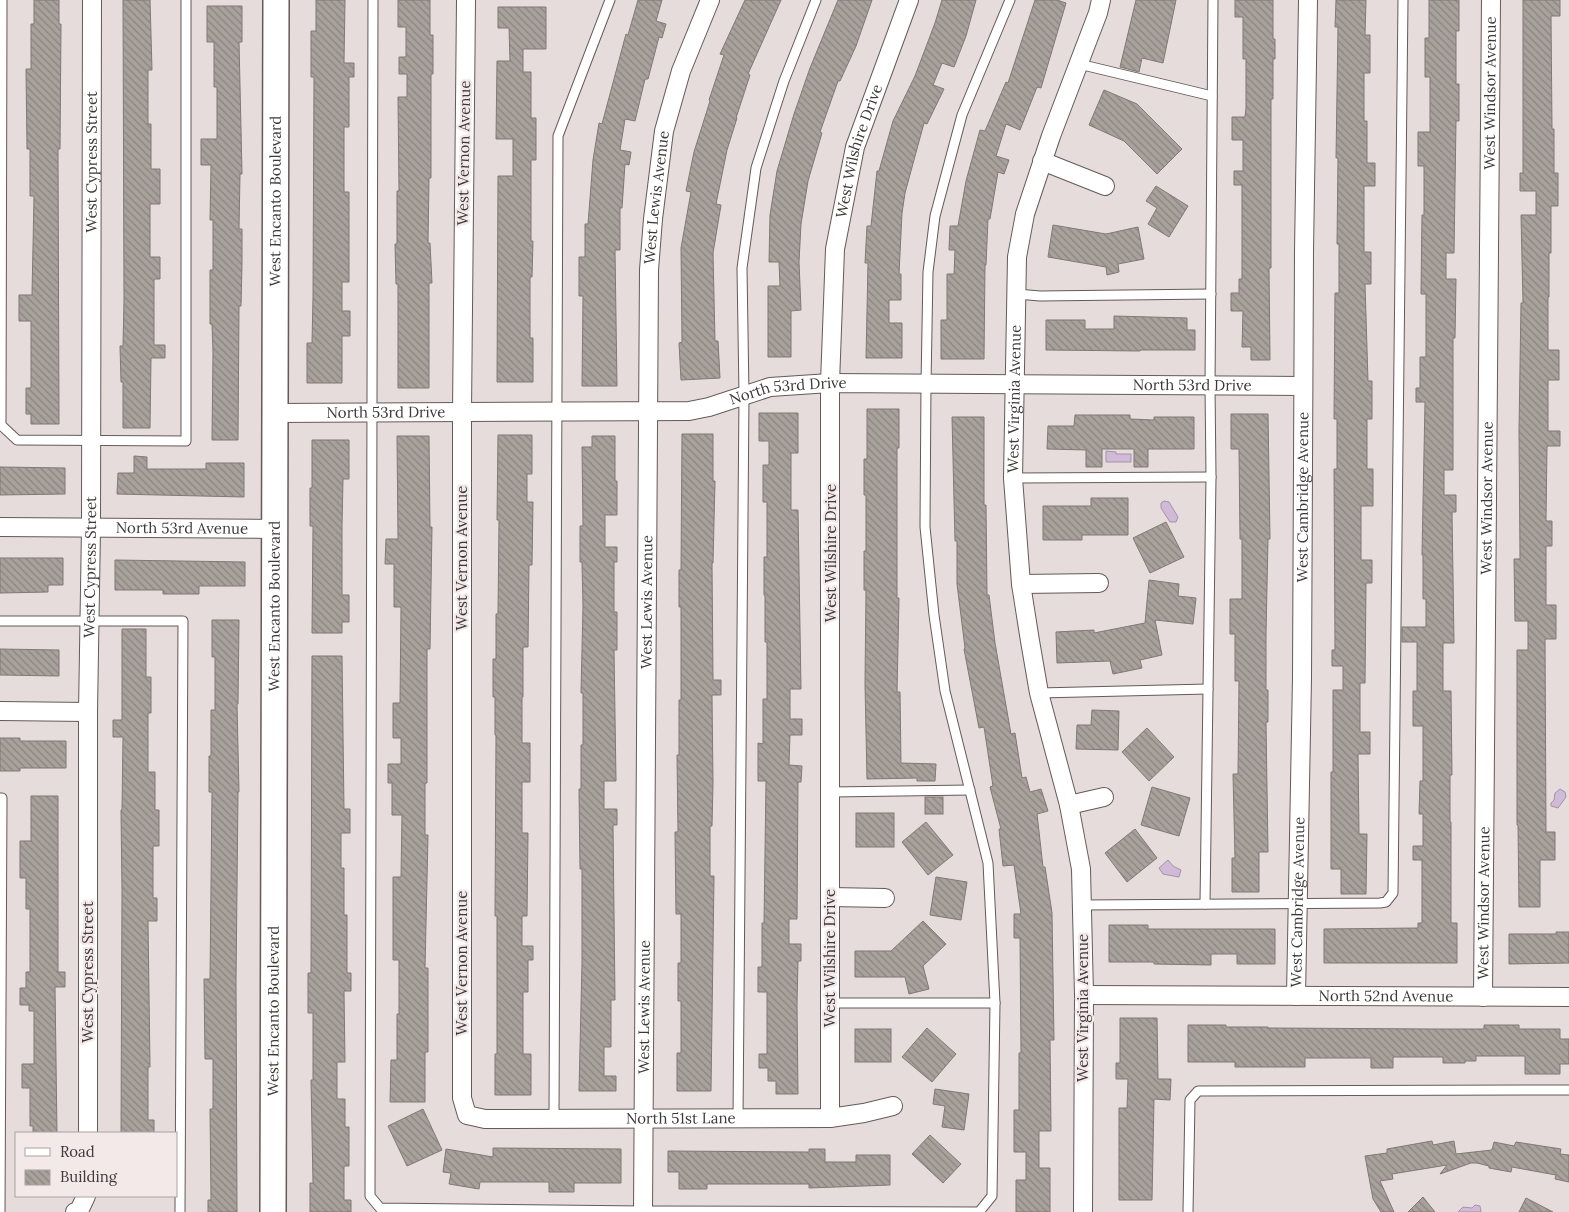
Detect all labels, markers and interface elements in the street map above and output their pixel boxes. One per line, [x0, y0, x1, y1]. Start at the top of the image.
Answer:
street label: West Windsor Avenue [1480, 16, 1500, 170]
street label: West Vernon Avenue [453, 80, 474, 226]
street label: West Wilshire Drive [831, 81, 886, 220]
street label: West Cypress Street [82, 91, 101, 233]
street label: West Encanto Boulevard [265, 116, 285, 286]
street label: West Lewis Avenue [639, 130, 673, 265]
street label: West Virginia Avenue [1003, 325, 1025, 473]
street label: North 53rd Drive [727, 373, 847, 409]
street label: North 53rd Drive [1133, 375, 1252, 395]
street label: North 53rd Drive [327, 402, 445, 422]
street label: West Cambridge Avenue [1292, 412, 1312, 582]
street label: West Windsor Avenue [1476, 421, 1497, 575]
street label: West Wilshire Drive [821, 484, 840, 622]
street label: West Vernon Avenue [452, 486, 471, 630]
street label: West Cypress Street [79, 496, 100, 638]
street label: North 53rd Avenue [116, 518, 248, 538]
street label: West Encanto Boulevard [264, 521, 284, 691]
street label: West Lewis Avenue [636, 535, 656, 669]
street label: West Cambridge Avenue [1286, 817, 1308, 987]
street label: West Windsor Avenue [1473, 826, 1493, 980]
street label: West Wilshire Drive [820, 889, 839, 1027]
street label: West Vernon Avenue [452, 891, 471, 1035]
street label: West Cypress Street [78, 901, 97, 1043]
street label: West Encanto Boulevard [263, 926, 283, 1096]
street label: West Virginia Avenue [1073, 934, 1092, 1082]
street label: West Lewis Avenue [634, 940, 654, 1074]
street label: North 52nd Avenue [1319, 986, 1453, 1006]
street label: North 51st Lane [626, 1108, 736, 1128]
legend [15, 1132, 178, 1197]
text: Road [60, 1142, 95, 1161]
text: Building [60, 1167, 118, 1186]

